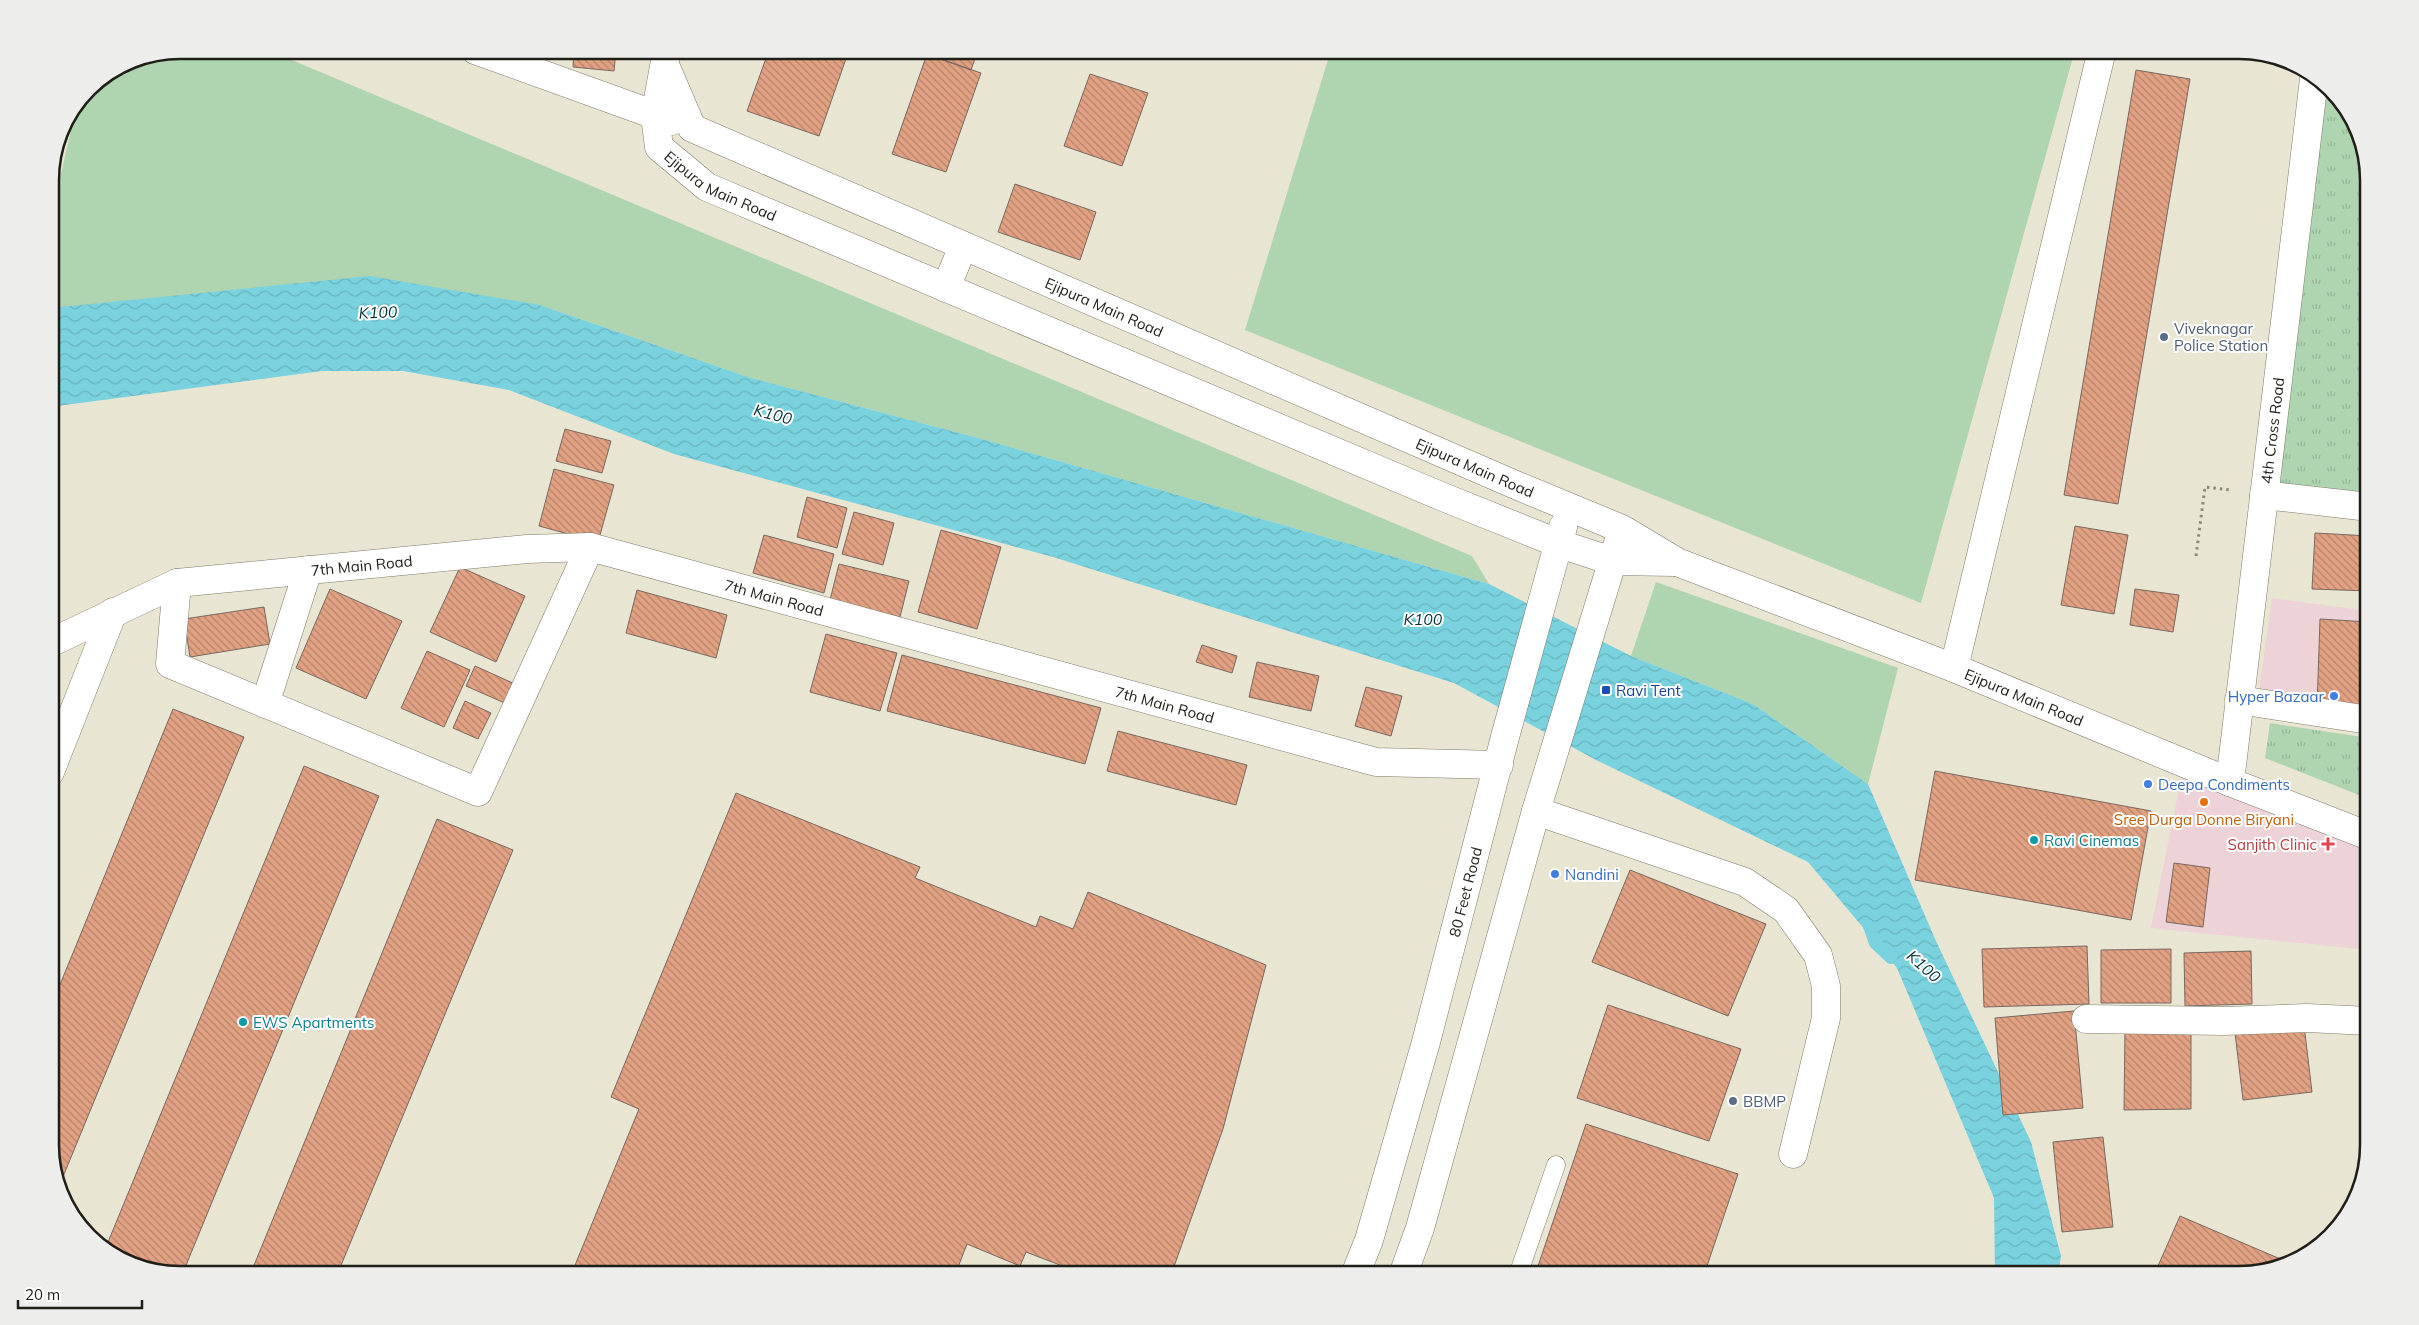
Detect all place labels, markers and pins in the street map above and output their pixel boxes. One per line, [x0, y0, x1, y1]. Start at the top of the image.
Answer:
place label: Viveknagar Police Station [2174, 319, 2268, 355]
marker: Viveknagar Police Station [2158, 331, 2170, 343]
place label: Ravi Tent [1616, 681, 1681, 700]
marker: Ravi Tent [1600, 684, 1612, 696]
place label: Hyper Bazaar [2228, 687, 2325, 706]
marker: Hyper Bazaar [2328, 690, 2340, 702]
place label: Deepa Condiments [2158, 775, 2290, 794]
marker: Deepa Condiments [2142, 778, 2154, 790]
marker: Sree Durga Donne Biryani [2198, 796, 2210, 808]
place label: Sree Durga Donne Biryani [2114, 810, 2294, 829]
place label: Ravi Cinemas [2044, 831, 2139, 850]
marker: Ravi Cinemas [2028, 834, 2040, 846]
place label: Sanjith Clinic [2228, 835, 2317, 854]
marker: Sanjith Clinic [2321, 837, 2335, 851]
place label: Nandini [1565, 865, 1619, 884]
marker: Nandini [1549, 868, 1561, 880]
place label: EWS Apartments [253, 1013, 374, 1032]
marker: EWS Apartments [237, 1016, 249, 1028]
place label: BBMP [1743, 1092, 1786, 1111]
marker: BBMP [1727, 1095, 1739, 1107]

